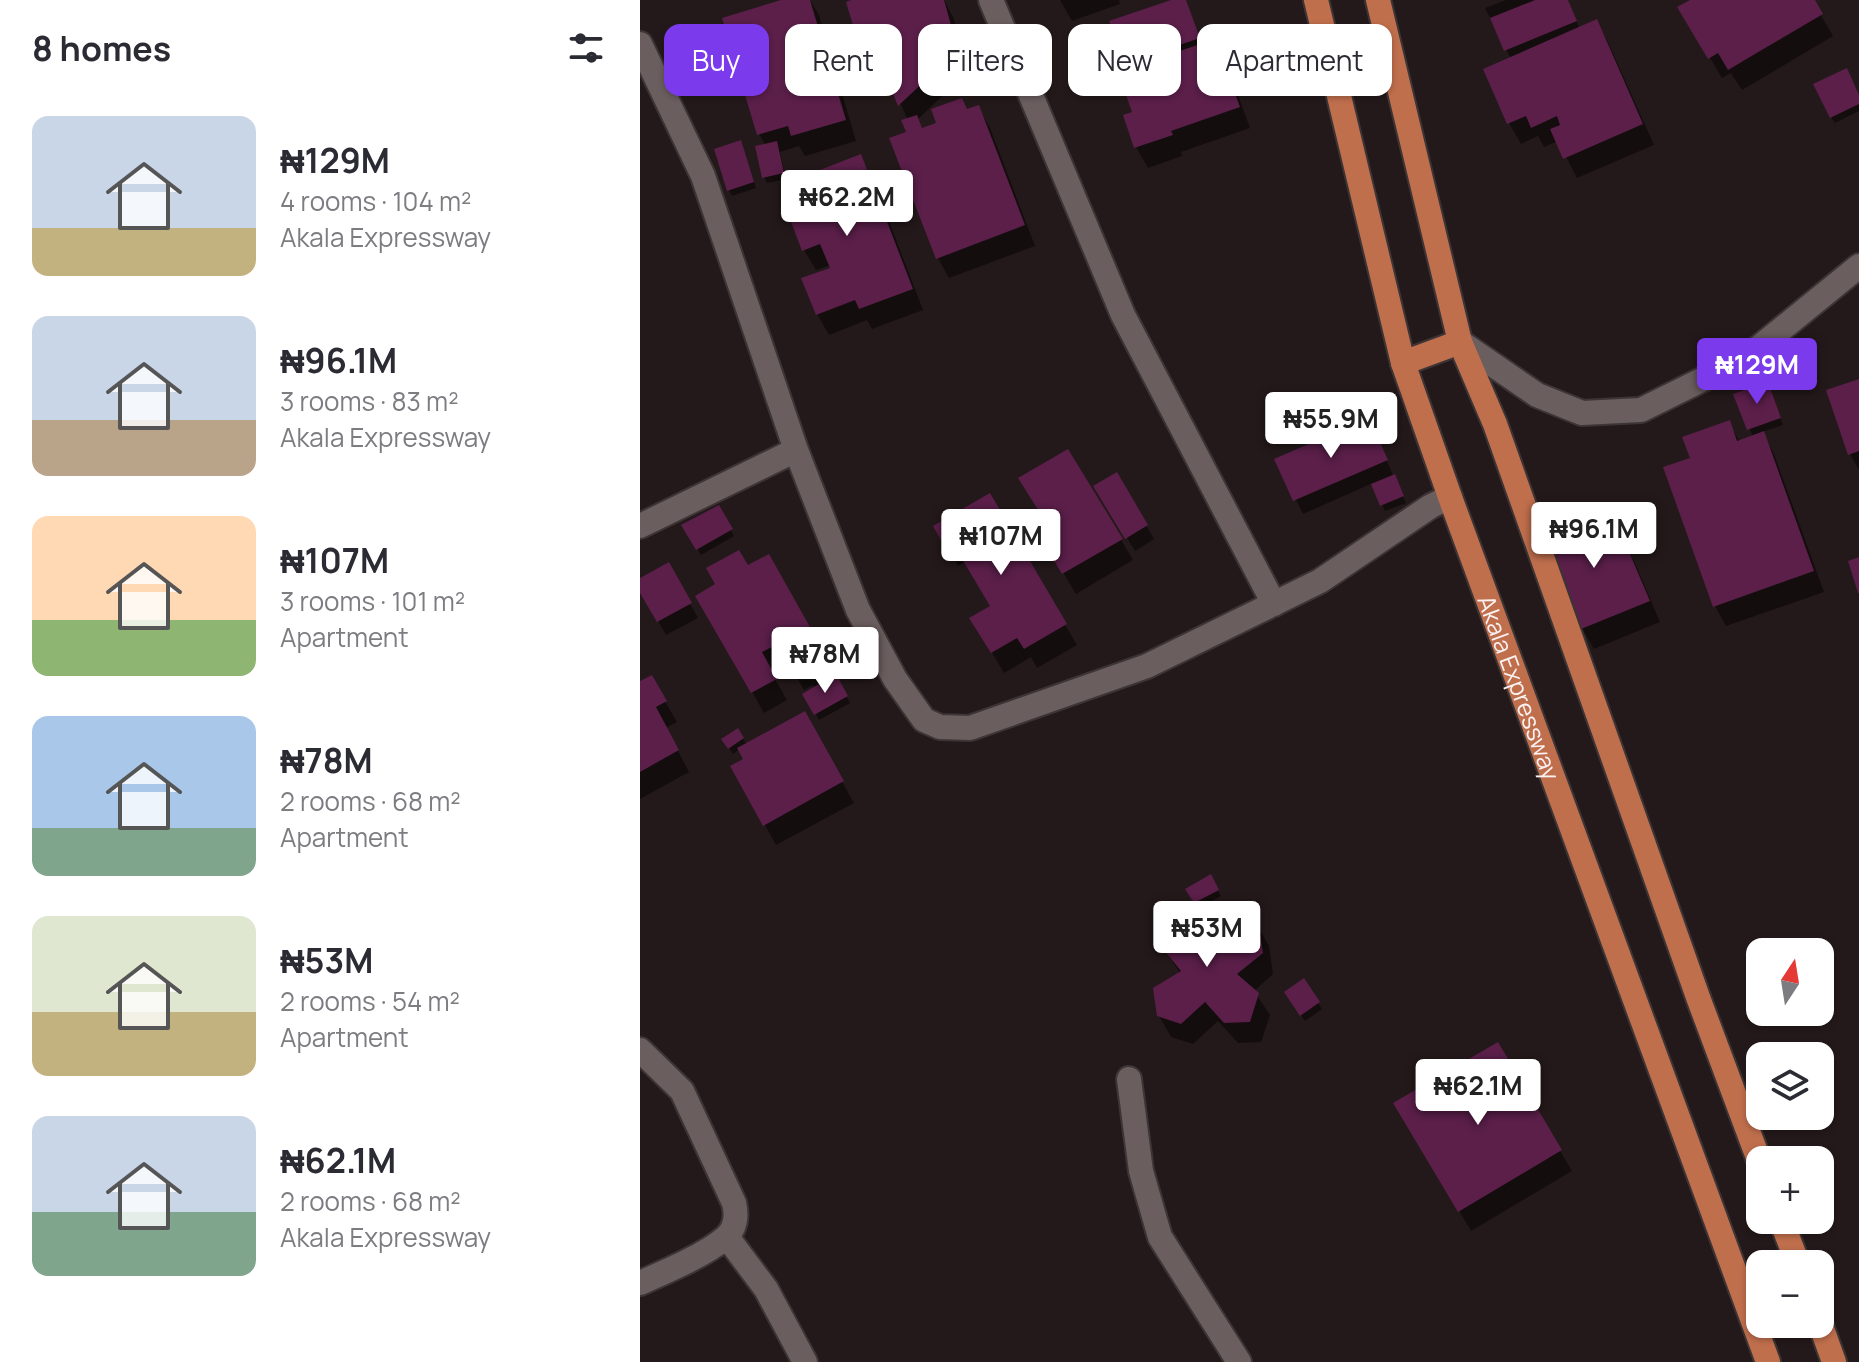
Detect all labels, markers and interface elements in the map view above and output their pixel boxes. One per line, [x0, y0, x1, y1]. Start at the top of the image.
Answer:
chip: Buy [664, 24, 769, 96]
chip: Rent [785, 24, 902, 96]
chip: Filters [918, 24, 1052, 96]
chip: New [1068, 24, 1181, 96]
chip: Apartment [1197, 24, 1392, 96]
text: 8 homes [32, 25, 171, 71]
icon: filters [564, 26, 608, 70]
text: ₦129M [280, 137, 390, 183]
icon: home [96, 148, 192, 244]
pin: ₦62.2M [782, 170, 912, 238]
text: ₦62.2M [799, 178, 895, 214]
text: 4 rooms · 104 m² [280, 183, 471, 219]
text: Akala Expressway [280, 219, 491, 255]
text: ₦96.1M [280, 337, 397, 383]
pin: ₦129M [1701, 338, 1813, 406]
text: ₦129M [1715, 346, 1799, 382]
icon: home [96, 348, 192, 444]
text: 3 rooms · 83 m² [280, 383, 459, 419]
pin: ₦55.9M [1266, 392, 1396, 460]
text: ₦55.9M [1283, 400, 1379, 436]
text: Akala Expressway [280, 419, 491, 455]
pin: ₦96.1M [1529, 502, 1659, 570]
pin: ₦107M [945, 509, 1057, 577]
text: ₦96.1M [1549, 510, 1639, 546]
text: ₦107M [959, 517, 1043, 553]
text: ₦107M [280, 537, 389, 583]
icon: home [96, 548, 192, 644]
text: 3 rooms · 101 m² [280, 583, 465, 619]
street label: Akala Expressway [1471, 590, 1569, 785]
text: Apartment [280, 619, 409, 655]
pin: ₦78M [778, 627, 872, 695]
text: ₦78M [790, 635, 860, 671]
text: ₦78M [280, 737, 373, 783]
icon: home [96, 748, 192, 844]
text: 2 rooms · 68 m² [280, 783, 461, 819]
text: Apartment [280, 819, 409, 855]
pin: ₦53M [1160, 901, 1254, 969]
text: ₦53M [1171, 909, 1243, 945]
text: ₦53M [280, 937, 373, 983]
north arrow [1746, 938, 1834, 1026]
map controls [1746, 938, 1834, 1338]
icon: home [96, 948, 192, 1044]
text: 2 rooms · 54 m² [280, 983, 460, 1019]
text: Apartment [280, 1019, 409, 1055]
button: layers [1746, 1042, 1834, 1130]
pin: ₦62.1M [1413, 1059, 1543, 1127]
text: ₦62.1M [1434, 1067, 1522, 1103]
text: ₦62.1M [280, 1137, 396, 1183]
button: + [1746, 1146, 1834, 1234]
icon: home [96, 1148, 192, 1244]
text: 2 rooms · 68 m² [280, 1183, 461, 1219]
text: Akala Expressway [280, 1219, 491, 1255]
button: − [1746, 1250, 1834, 1338]

